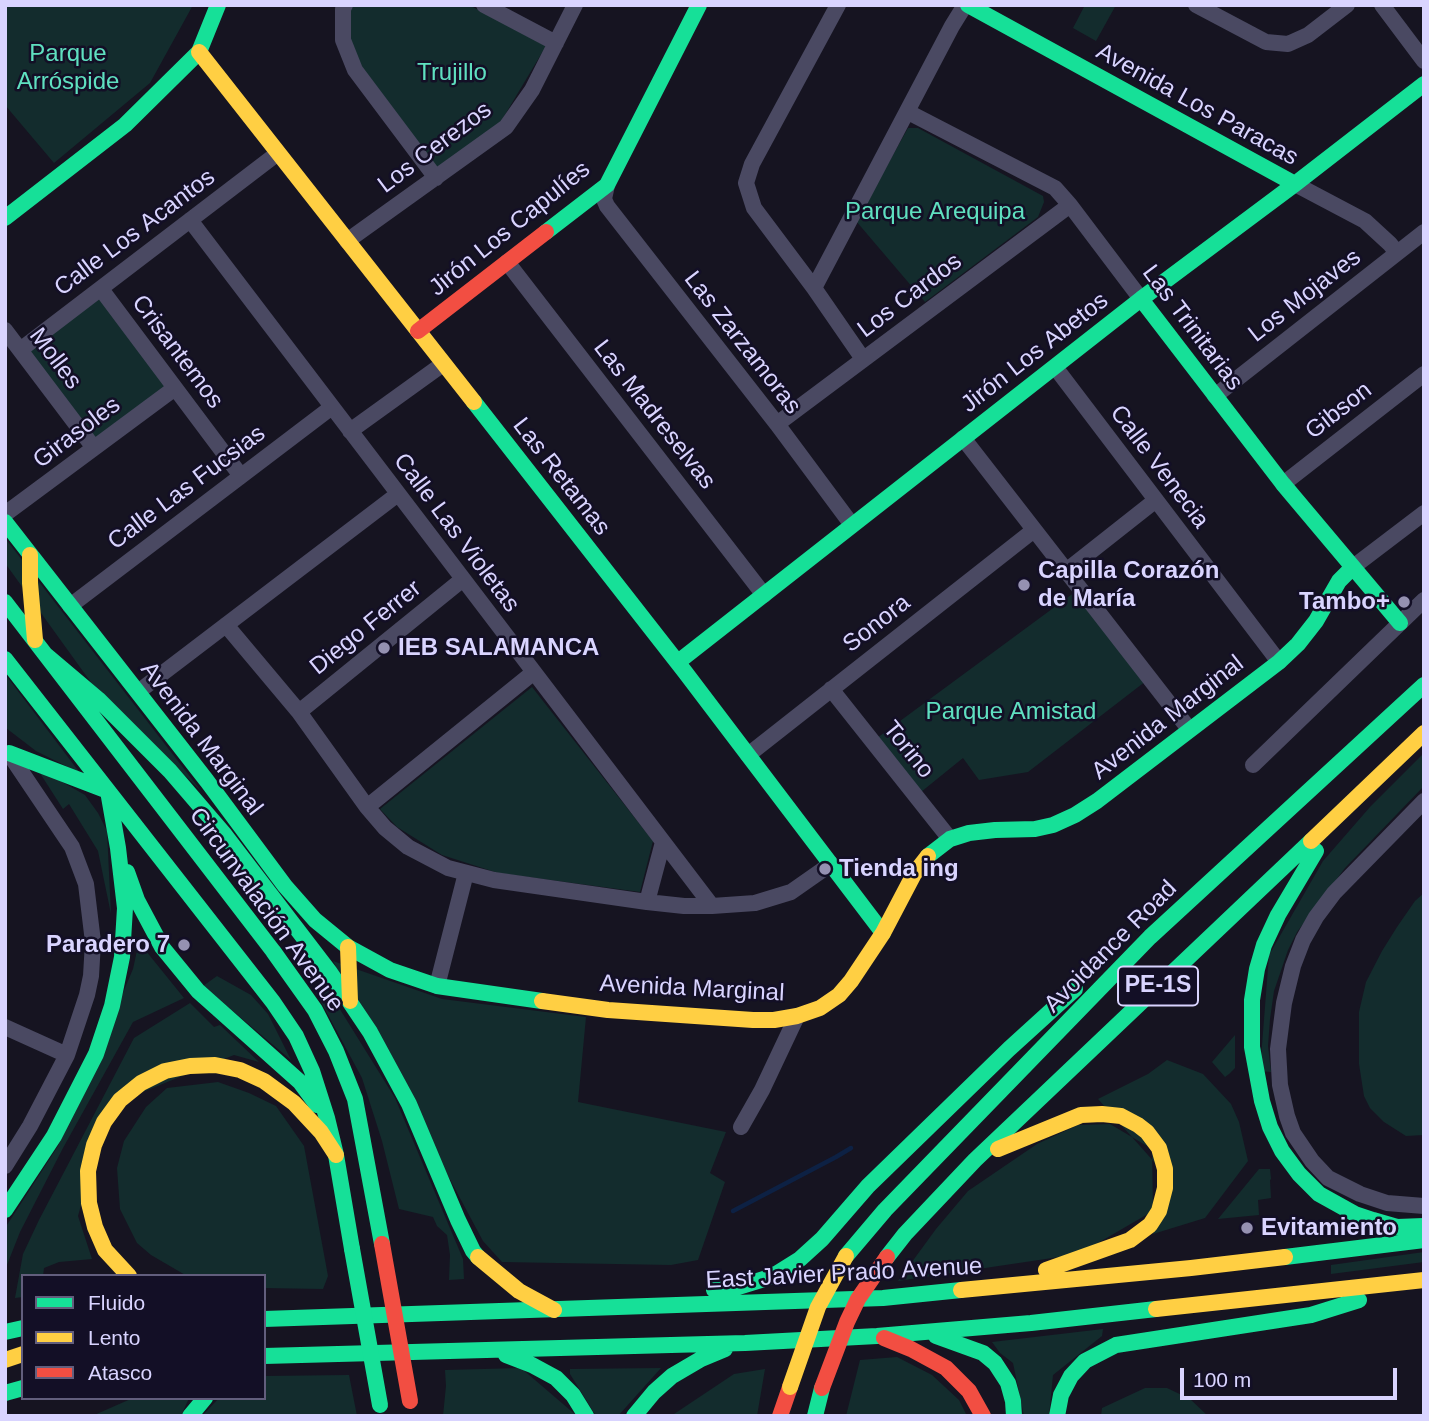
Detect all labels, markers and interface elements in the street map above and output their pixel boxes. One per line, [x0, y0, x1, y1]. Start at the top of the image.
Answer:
street label: Avenida Los Paracas [1091, 38, 1303, 172]
park label: Parque Arróspide [17, 40, 119, 96]
park label: Trujillo [417, 59, 487, 87]
street label: Los Cerezos [373, 96, 497, 200]
street label: Jirón Los Capulíes [424, 155, 596, 303]
street label: Calle Los Acantos [49, 163, 221, 303]
park label: Parque Arequipa [845, 198, 1025, 226]
street label: Los Mojaves [1243, 243, 1367, 349]
street label: Los Cardos [852, 248, 968, 344]
street label: Las Trinitarias [1135, 260, 1249, 396]
street label: Las Zarzamoras [677, 266, 807, 420]
street label: Jirón Los Abetos [956, 287, 1114, 419]
street label: Crisantemos [125, 290, 229, 414]
street label: Molles [23, 323, 87, 395]
street label: Las Madreselvas [587, 335, 721, 495]
street label: Gibson [1300, 376, 1378, 446]
street label: Girasoles [28, 391, 126, 475]
street label: Calle Venecia [1103, 400, 1215, 534]
street label: Las Retamas [506, 412, 616, 542]
street label: Calle Las Fucsias [103, 420, 271, 556]
street label: Calle Las Violetas [387, 448, 525, 618]
place label: Capilla Corazón de María [1038, 557, 1219, 613]
street label: Diego Ferrer [305, 574, 427, 682]
marker: Capilla Corazón de María [1016, 577, 1032, 593]
place label: Tambo+ [1299, 588, 1390, 616]
street label: Sonora [838, 589, 916, 659]
marker: Tambo+ [1396, 594, 1412, 610]
place label: IEB SALAMANCA [398, 634, 599, 662]
marker: IEB SALAMANCA [376, 640, 392, 656]
street label: Avenida Marginal [1086, 650, 1250, 786]
street label: Avenida Marginal [134, 656, 268, 822]
park label: Parque Amistad [926, 698, 1096, 726]
street label: Torino [876, 716, 940, 784]
street label: Circunvalación Avenue [182, 802, 350, 1018]
place label: Tienda ing [839, 855, 959, 883]
marker: Tienda ing [817, 861, 833, 877]
street label: Avoidance Road [1039, 875, 1183, 1019]
place label: Paradero 7 [46, 931, 170, 959]
marker: Paradero 7 [176, 937, 192, 953]
road number: PE-1S [1118, 967, 1198, 1006]
street label: Avenida Marginal [599, 970, 785, 1008]
place label: Evitamiento [1261, 1214, 1397, 1242]
marker: Evitamiento [1239, 1220, 1255, 1236]
street label: East Javier Prado Avenue [705, 1252, 983, 1296]
legend [21, 1274, 266, 1400]
text: Fluido [88, 1291, 145, 1314]
text: Lento [88, 1326, 141, 1349]
scale bar [1184, 1354, 1401, 1398]
text: Atasco [88, 1361, 152, 1384]
text: 100 m [1193, 1368, 1251, 1391]

